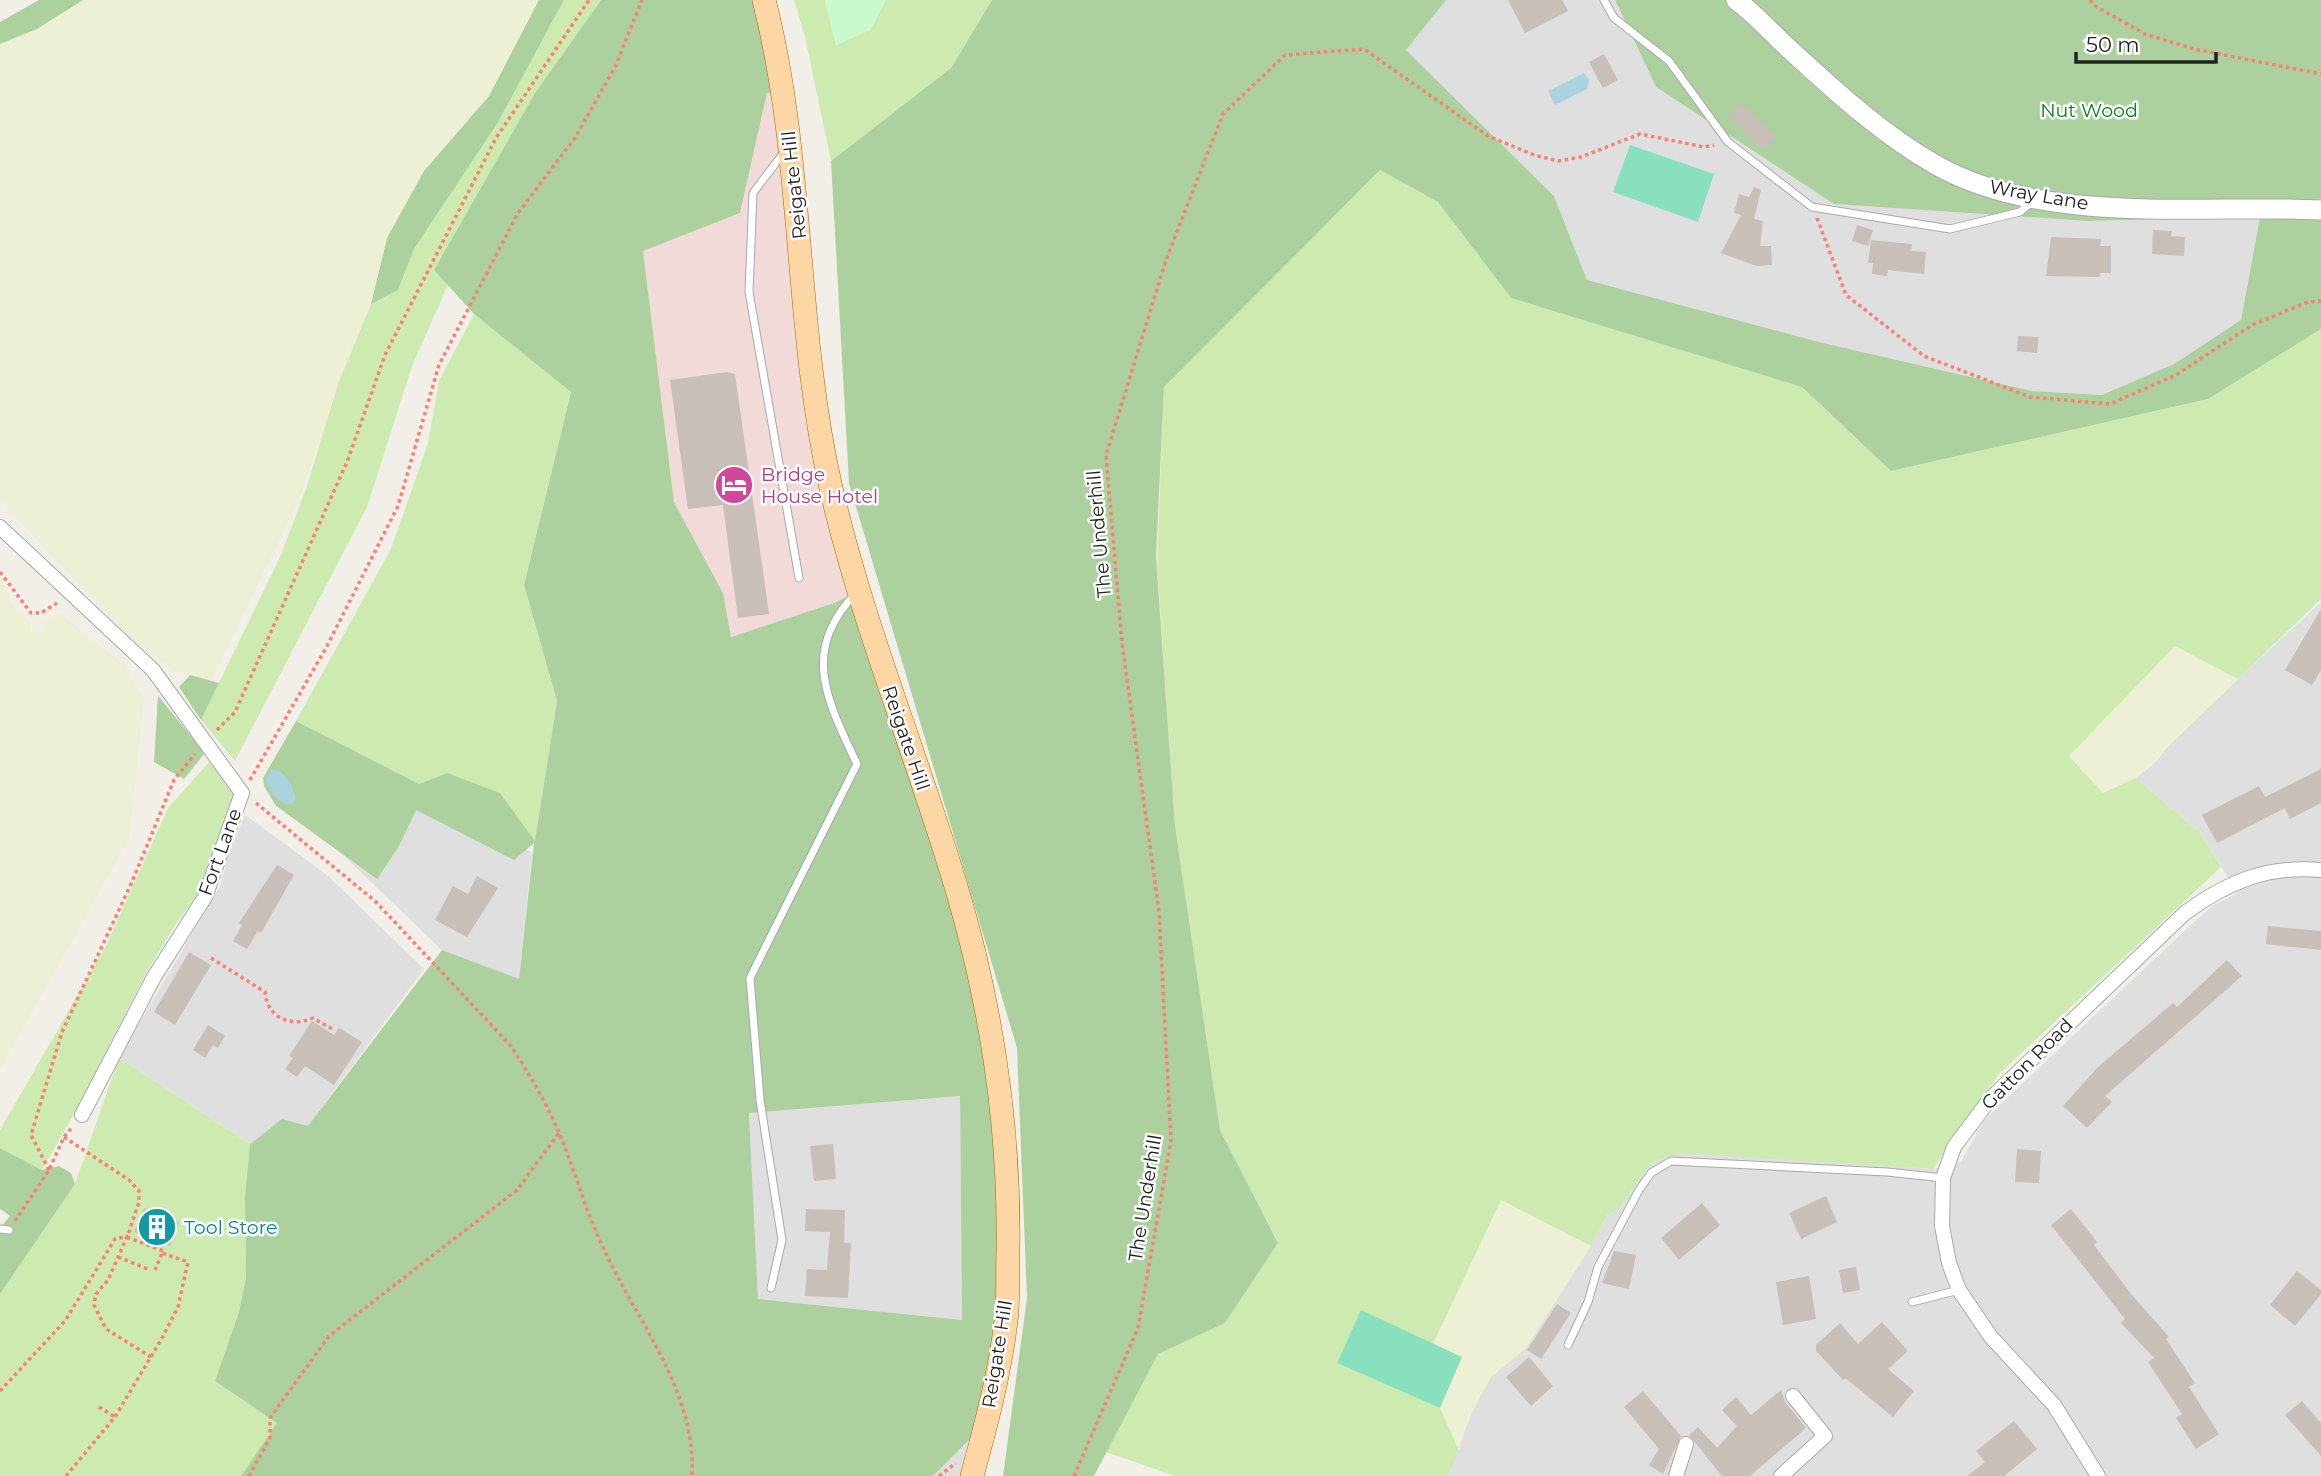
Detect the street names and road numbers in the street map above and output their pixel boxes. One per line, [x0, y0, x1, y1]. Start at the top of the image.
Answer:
street label: Reigate Hill [777, 130, 811, 240]
street label: Wray Lane [1988, 175, 2090, 215]
street label: The Underhill [1082, 469, 1116, 599]
street label: Reigate Hill [877, 683, 935, 793]
street label: Fort Lane [194, 805, 246, 899]
street label: Gatton Road [1976, 1013, 2078, 1115]
street label: The Underhill [1124, 1133, 1166, 1263]
street label: Reigate Hill [977, 1298, 1017, 1410]

